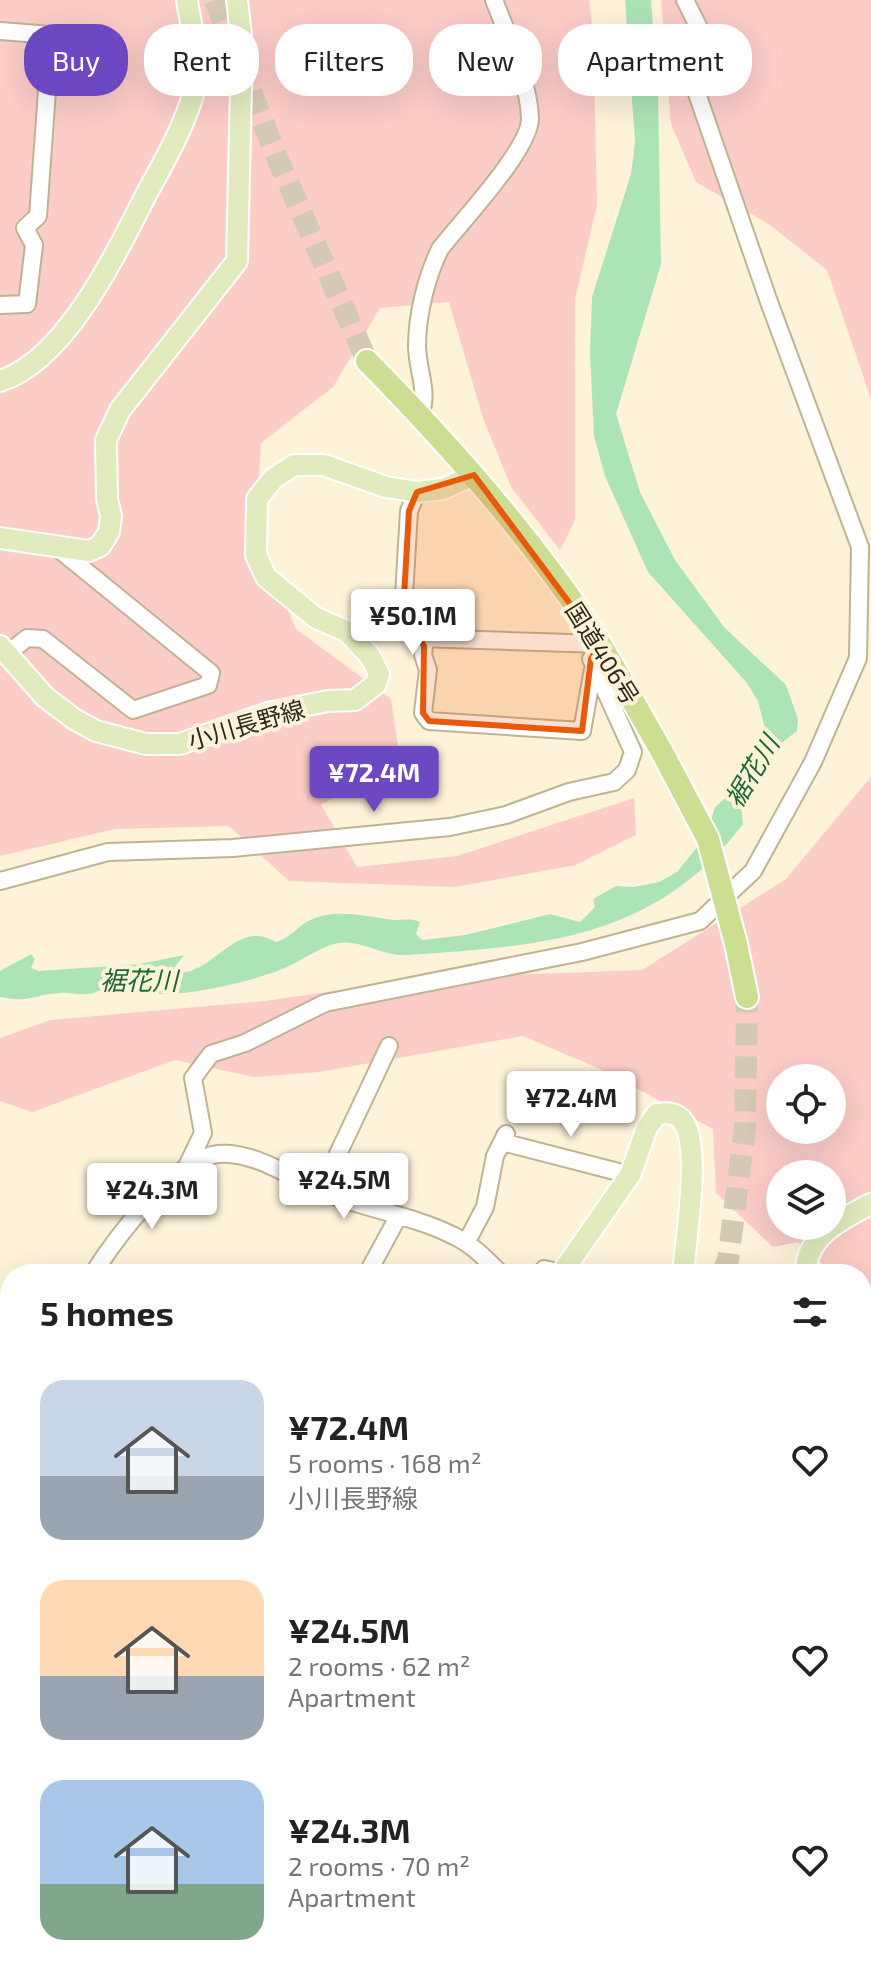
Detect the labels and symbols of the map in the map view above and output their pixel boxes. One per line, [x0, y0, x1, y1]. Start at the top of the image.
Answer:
pin: ¥50.1M [348, 589, 478, 657]
street label: 国道406号 [560, 597, 646, 709]
street label: 小川長野線 [184, 694, 308, 754]
water label: 裾花川 [718, 727, 786, 812]
pin: ¥72.4M [309, 746, 439, 814]
water label: 裾花川 [100, 964, 181, 995]
pin: ¥72.4M [506, 1071, 636, 1139]
pin: ¥24.5M [279, 1153, 409, 1221]
pin: ¥24.3M [87, 1163, 217, 1231]

